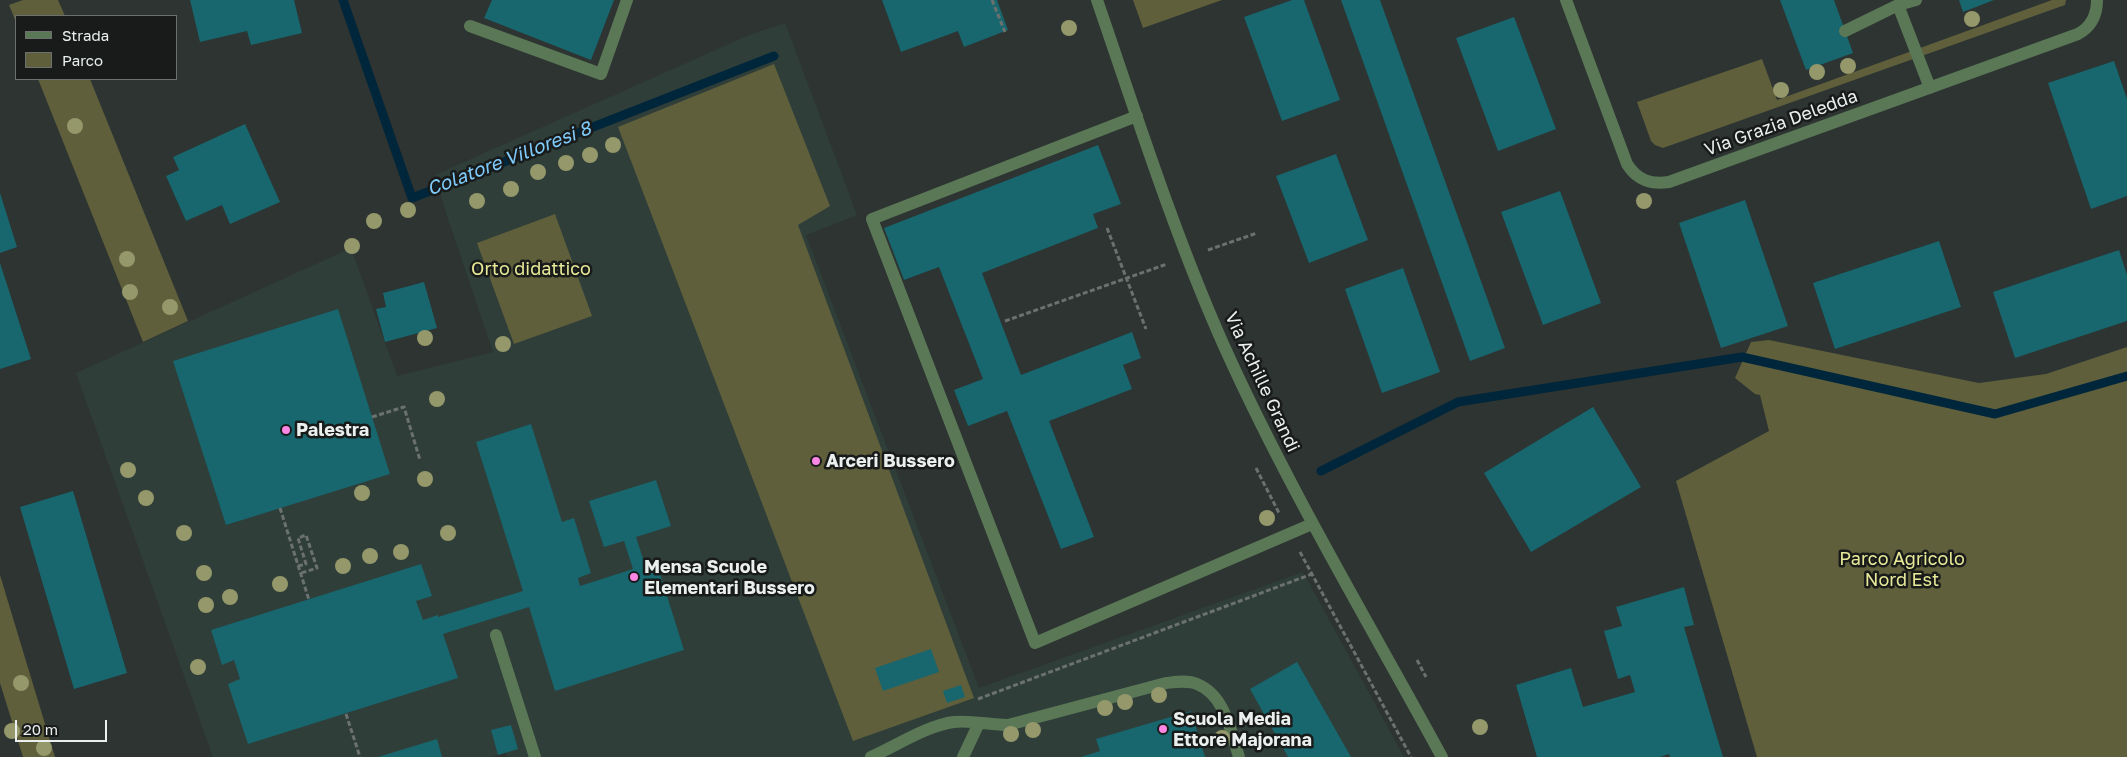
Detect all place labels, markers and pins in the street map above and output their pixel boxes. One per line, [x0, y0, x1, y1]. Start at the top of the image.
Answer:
place label: Palestra [296, 419, 369, 441]
marker: Palestra [280, 424, 292, 436]
place label: Arceri Bussero [826, 450, 955, 472]
marker: Arceri Bussero [810, 455, 822, 467]
place label: Mensa Scuole Elementari Bussero [644, 556, 815, 598]
marker: Mensa Scuole Elementari Bussero [628, 571, 640, 583]
place label: Scuola Media Ettore Majorana [1173, 708, 1312, 751]
marker: Scuola Media Ettore Majorana [1157, 723, 1169, 735]

